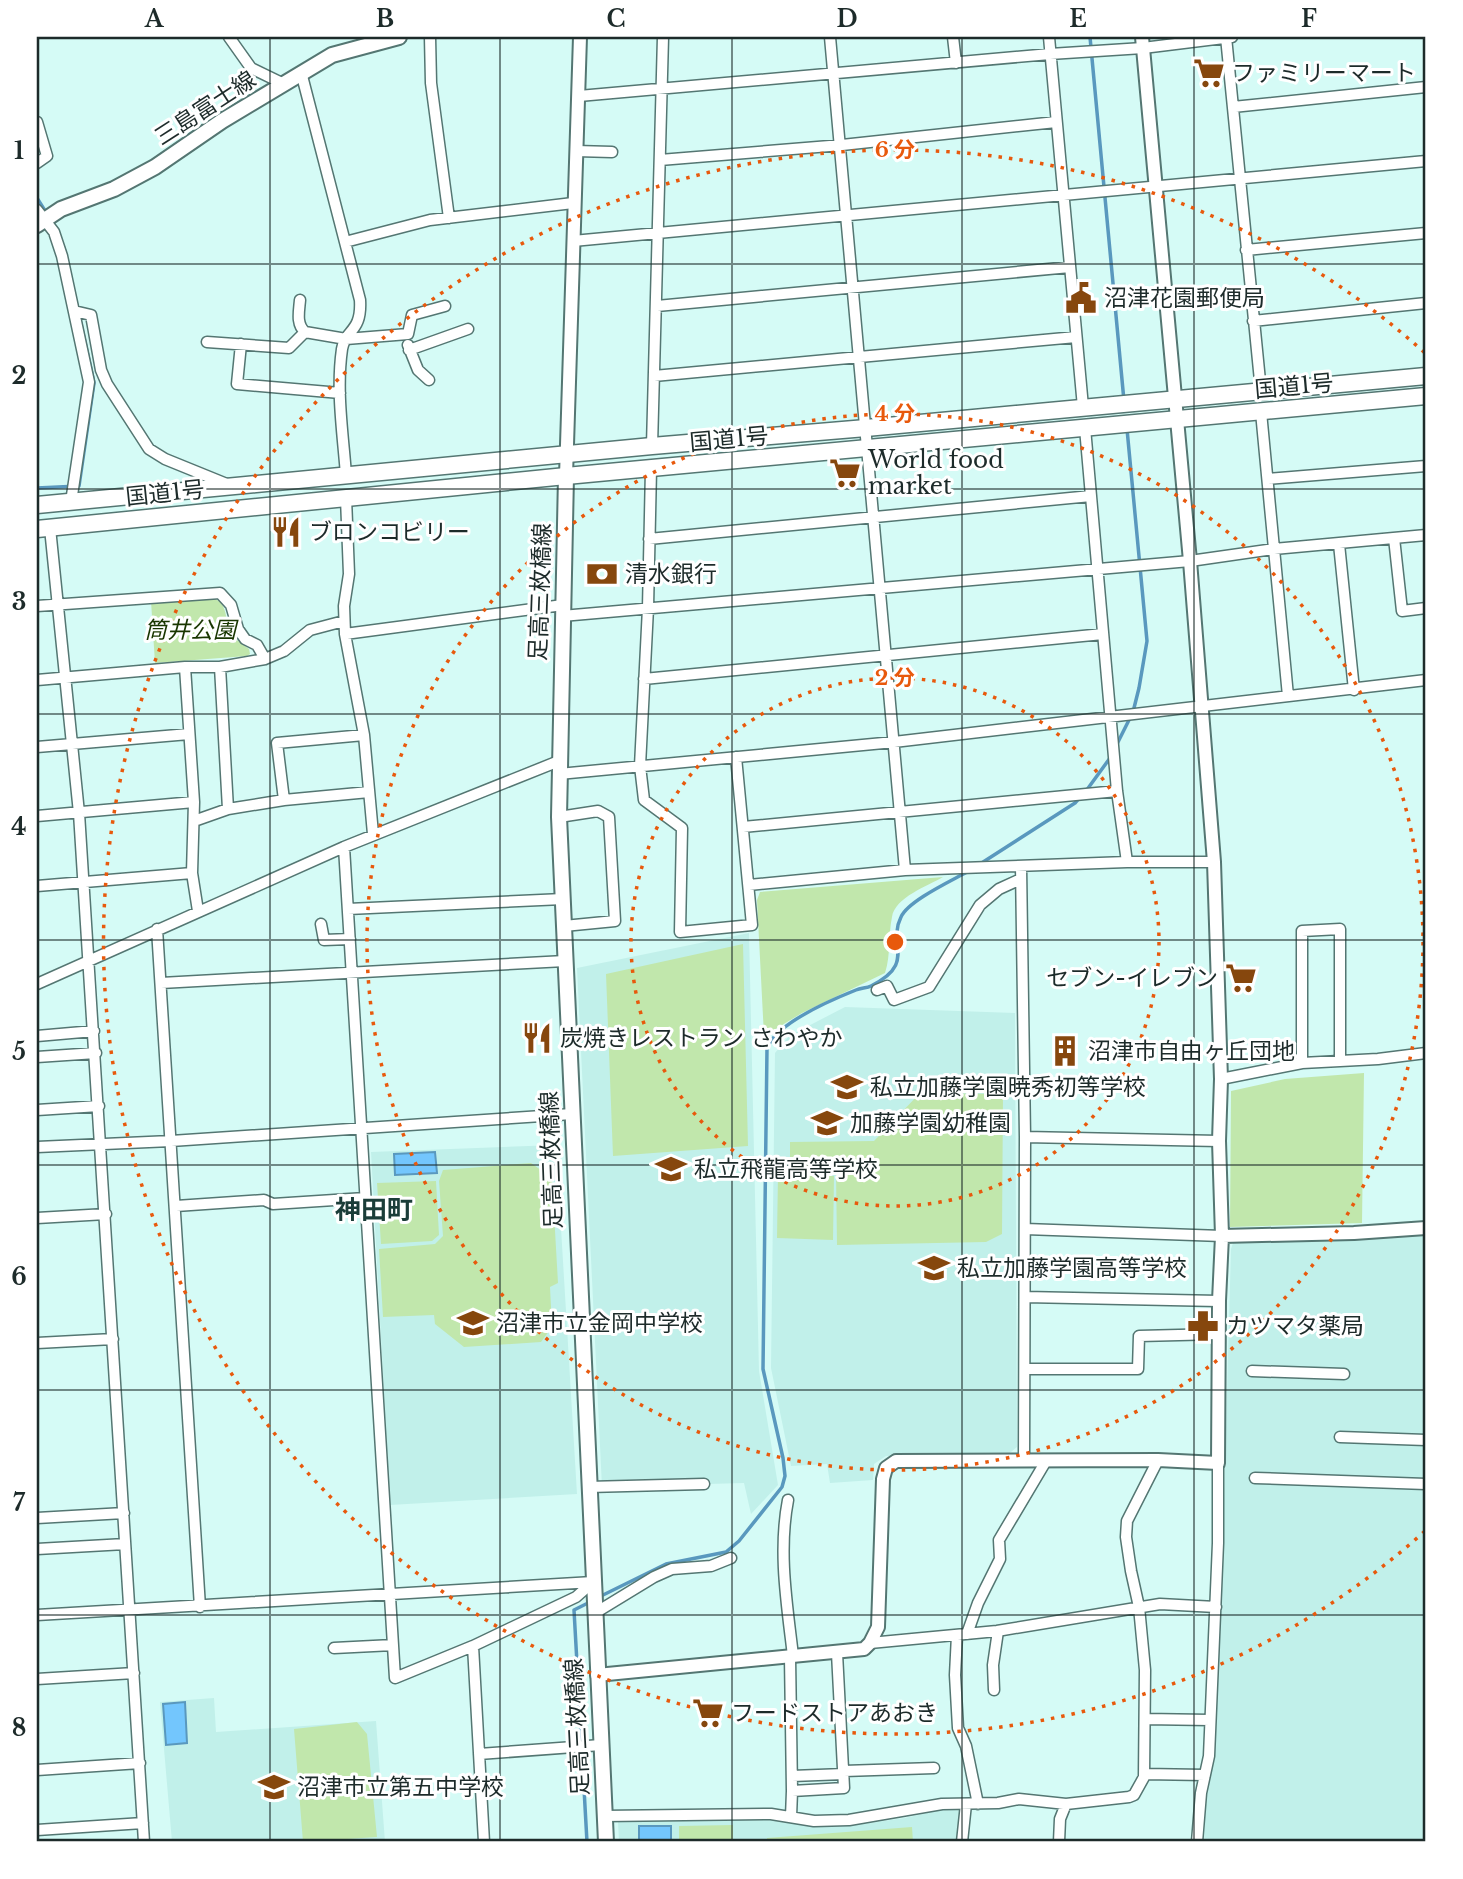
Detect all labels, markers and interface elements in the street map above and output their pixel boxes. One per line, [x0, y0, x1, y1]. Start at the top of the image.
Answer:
text: A [144, 5, 165, 33]
text: B [376, 5, 394, 33]
text: C [607, 5, 625, 33]
text: D [836, 5, 858, 33]
text: E [1069, 5, 1087, 33]
text: F [1301, 5, 1317, 33]
supermarket icon: ファミリーマート [1192, 56, 1226, 90]
place label: ファミリーマート [1232, 59, 1416, 87]
street label: 三島富士線 [149, 65, 261, 151]
text: 1 [14, 137, 24, 165]
text: 6 分 [875, 137, 915, 163]
public building icon: 沼津花園郵便局 [1064, 281, 1098, 315]
place label: 沼津花園郵便局 [1104, 284, 1265, 312]
text: 2 [12, 362, 26, 390]
street label: 国道1号 [1253, 369, 1335, 403]
text: 4 分 [875, 401, 915, 427]
street label: 国道1号 [688, 422, 770, 456]
place label: World food market [867, 446, 1004, 500]
supermarket icon: World food market [828, 456, 862, 490]
street label: 国道1号 [124, 475, 206, 511]
restaurant icon: ブロンコビリー [269, 515, 303, 549]
place label: ブロンコビリー [309, 518, 470, 546]
street label: 足高三枚橋線 [524, 523, 556, 661]
bank icon: 清水銀行 [585, 557, 619, 591]
place label: 清水銀行 [625, 560, 717, 588]
text: 3 [12, 588, 26, 616]
park label: 筒井公園 [144, 616, 239, 644]
text: 2 分 [875, 665, 915, 691]
text: 4 [11, 813, 27, 841]
centre of rings [883, 930, 907, 954]
supermarket icon: セブン-イレブン [1224, 961, 1258, 995]
place label: セブン-イレブン [1046, 964, 1218, 992]
restaurant icon: 炭焼きレストラン さわやか [520, 1021, 554, 1055]
place label: 炭焼きレストラン さわやか [560, 1024, 843, 1052]
building icon: 沼津市自由ヶ丘団地 [1048, 1034, 1082, 1068]
place label: 沼津市自由ヶ丘団地 [1088, 1037, 1295, 1065]
text: 5 [12, 1038, 26, 1066]
school or university icon: 私立加藤学園暁秀初等学校 [830, 1070, 864, 1104]
place label: 私立加藤学園暁秀初等学校 [870, 1073, 1146, 1101]
street label: 足高三枚橋線 [535, 1091, 567, 1229]
school or university icon: 加藤学園幼稚園 [810, 1106, 844, 1140]
place label: 加藤学園幼稚園 [850, 1109, 1011, 1137]
school or university icon: 私立飛龍高等学校 [654, 1152, 688, 1186]
place label: 私立飛龍高等学校 [694, 1155, 878, 1183]
district label: 神田町 [335, 1194, 413, 1226]
school or university icon: 私立加藤学園高等学校 [917, 1251, 951, 1285]
place label: 私立加藤学園高等学校 [957, 1254, 1187, 1282]
text: 6 [11, 1263, 27, 1291]
school or university icon: 沼津市立金岡中学校 [456, 1306, 490, 1340]
place label: 沼津市立金岡中学校 [496, 1309, 703, 1337]
pharmacy icon: カツマタ薬局 [1186, 1309, 1220, 1343]
place label: カツマタ薬局 [1226, 1312, 1364, 1340]
text: 7 [13, 1489, 26, 1517]
street label: 足高三枚橋線 [559, 1657, 595, 1797]
supermarket icon: フードストアあおき [691, 1696, 725, 1730]
place label: フードストアあおき [731, 1699, 938, 1727]
text: 8 [12, 1714, 26, 1742]
school or university icon: 沼津市立第五中学校 [257, 1770, 291, 1804]
place label: 沼津市立第五中学校 [297, 1773, 504, 1801]

